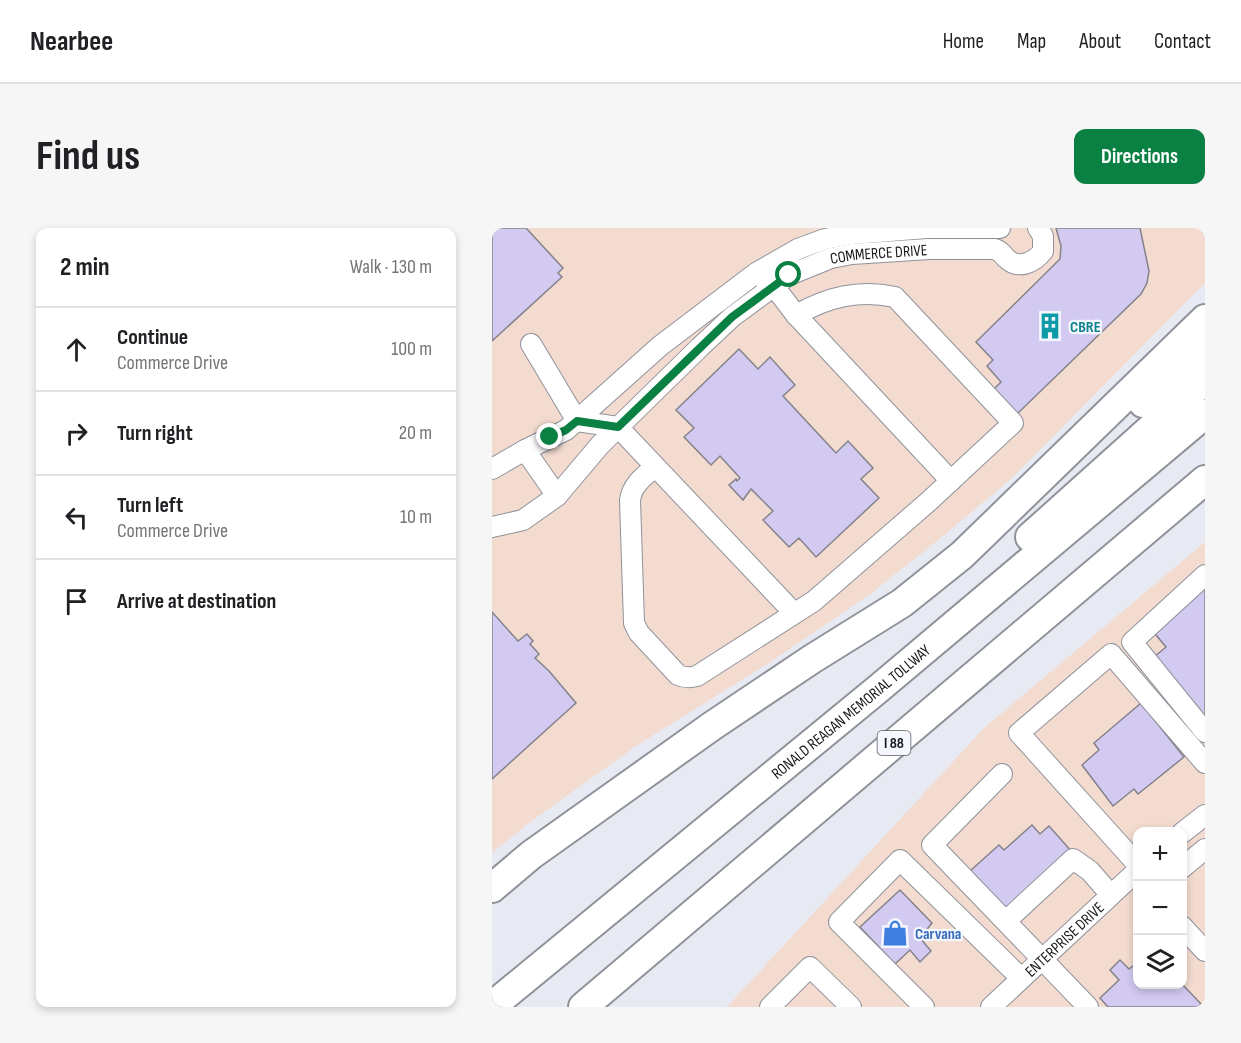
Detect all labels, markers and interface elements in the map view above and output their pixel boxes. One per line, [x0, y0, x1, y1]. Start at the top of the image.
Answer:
text: Nearbee [30, 25, 113, 58]
text: Home [943, 29, 984, 54]
text: Map [1017, 29, 1046, 54]
text: About [1079, 29, 1121, 54]
text: Contact [1154, 29, 1211, 54]
button: Directions [1074, 129, 1205, 184]
text: Find us [36, 131, 140, 182]
street label: COMMERCE DRIVE [829, 241, 928, 269]
text: 2 min [60, 252, 110, 283]
text: Walk · 130 m [350, 255, 432, 279]
route start [775, 261, 801, 287]
building icon: CBRE [1035, 311, 1065, 341]
place label: CBRE [1070, 318, 1101, 337]
text: Continue [117, 324, 188, 351]
icon: ahead [60, 333, 93, 366]
text: 100 m [391, 337, 432, 361]
text: Commerce Drive [117, 351, 228, 375]
icon: right [60, 417, 93, 450]
text: Turn right [117, 420, 193, 447]
text: 20 m [399, 421, 432, 445]
route end [536, 423, 562, 449]
text: Turn left [117, 492, 183, 519]
icon: left [60, 501, 93, 534]
text: 10 m [400, 505, 432, 529]
text: Commerce Drive [117, 519, 228, 543]
icon: arrive [60, 585, 93, 618]
text: Arrive at destination [117, 588, 276, 615]
street label: RONALD REAGAN MEMORIAL TOLLWAY [768, 641, 935, 784]
road number: I 88 [878, 731, 910, 755]
map controls [1133, 827, 1187, 989]
button: + [1133, 827, 1187, 881]
button: − [1133, 881, 1187, 935]
street label: ENTERPRISE DRIVE [1022, 899, 1109, 981]
shop icon: Carvana [880, 918, 910, 948]
place label: Carvana [915, 925, 961, 944]
button: layers [1133, 935, 1187, 989]

